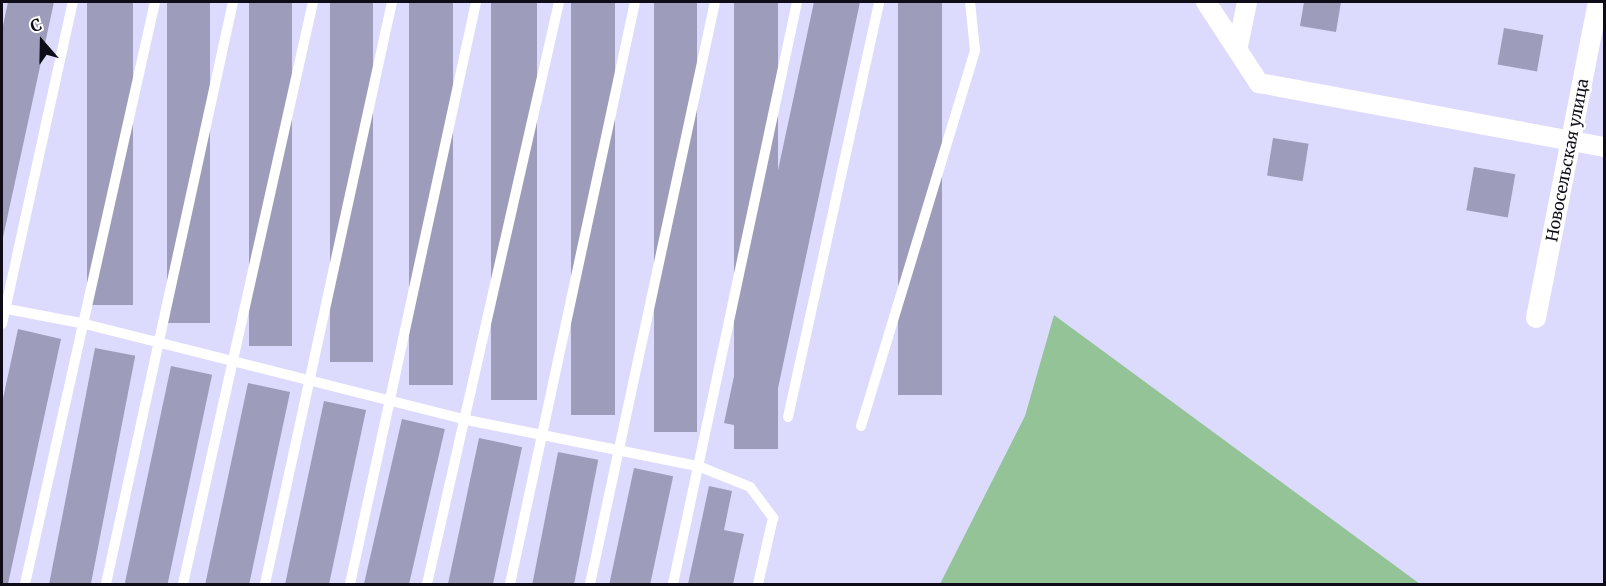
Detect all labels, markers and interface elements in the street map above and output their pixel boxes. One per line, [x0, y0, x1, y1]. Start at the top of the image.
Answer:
north arrow [12, 12, 72, 72]
text: С [27, 14, 44, 36]
street label: Новосельская улица [1542, 77, 1592, 243]

